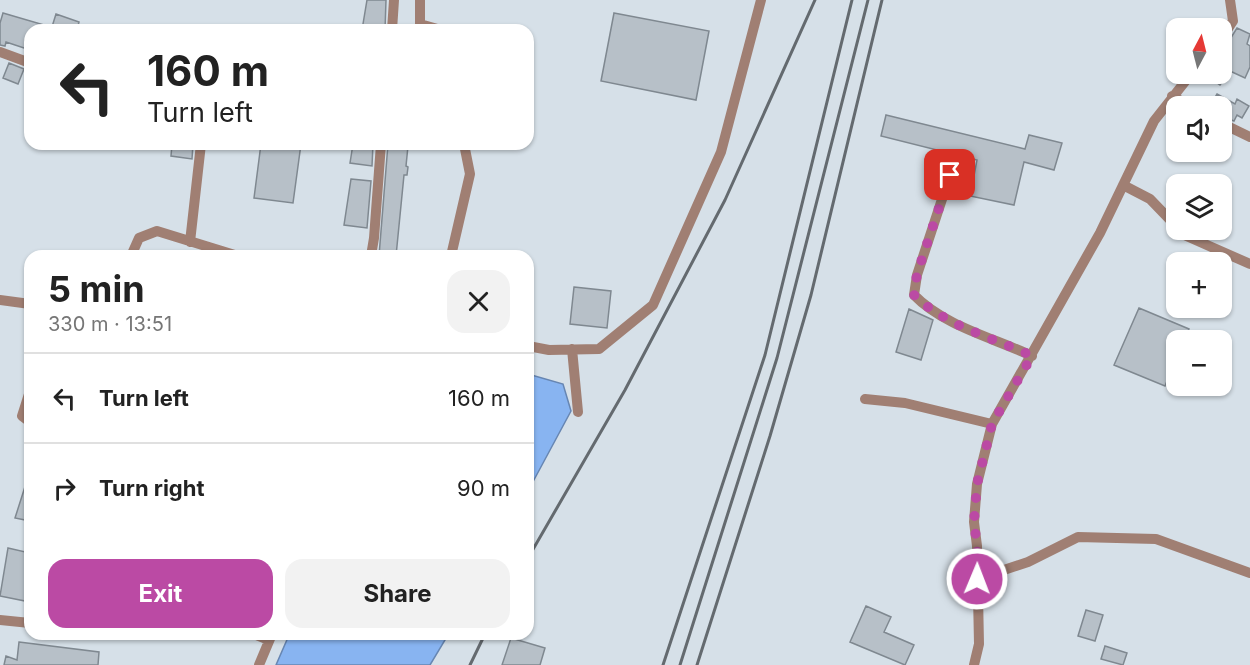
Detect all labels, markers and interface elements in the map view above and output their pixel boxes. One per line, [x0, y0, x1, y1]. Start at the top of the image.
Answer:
north arrow [1166, 18, 1232, 84]
map controls [1166, 18, 1232, 396]
text: 160 m [147, 45, 269, 96]
icon: left [48, 48, 126, 126]
text: Turn left [147, 96, 253, 129]
button: sound [1166, 96, 1232, 162]
pin [924, 149, 975, 200]
icon: arrive [933, 158, 966, 191]
button: layers [1166, 174, 1232, 240]
button: + [1166, 252, 1232, 318]
text: 5 min [48, 267, 145, 311]
button: close [447, 270, 510, 333]
text: 330 m · 13:51 [48, 312, 172, 336]
button: − [1166, 330, 1232, 396]
icon: left [48, 382, 81, 415]
text: Turn left [99, 385, 189, 411]
text: 160 m [448, 385, 510, 411]
icon: right [48, 472, 81, 505]
text: Turn right [99, 475, 205, 501]
text: 90 m [457, 475, 510, 501]
position arrow [945, 547, 1009, 611]
button: Exit [48, 559, 273, 628]
button: Share [285, 559, 510, 628]

